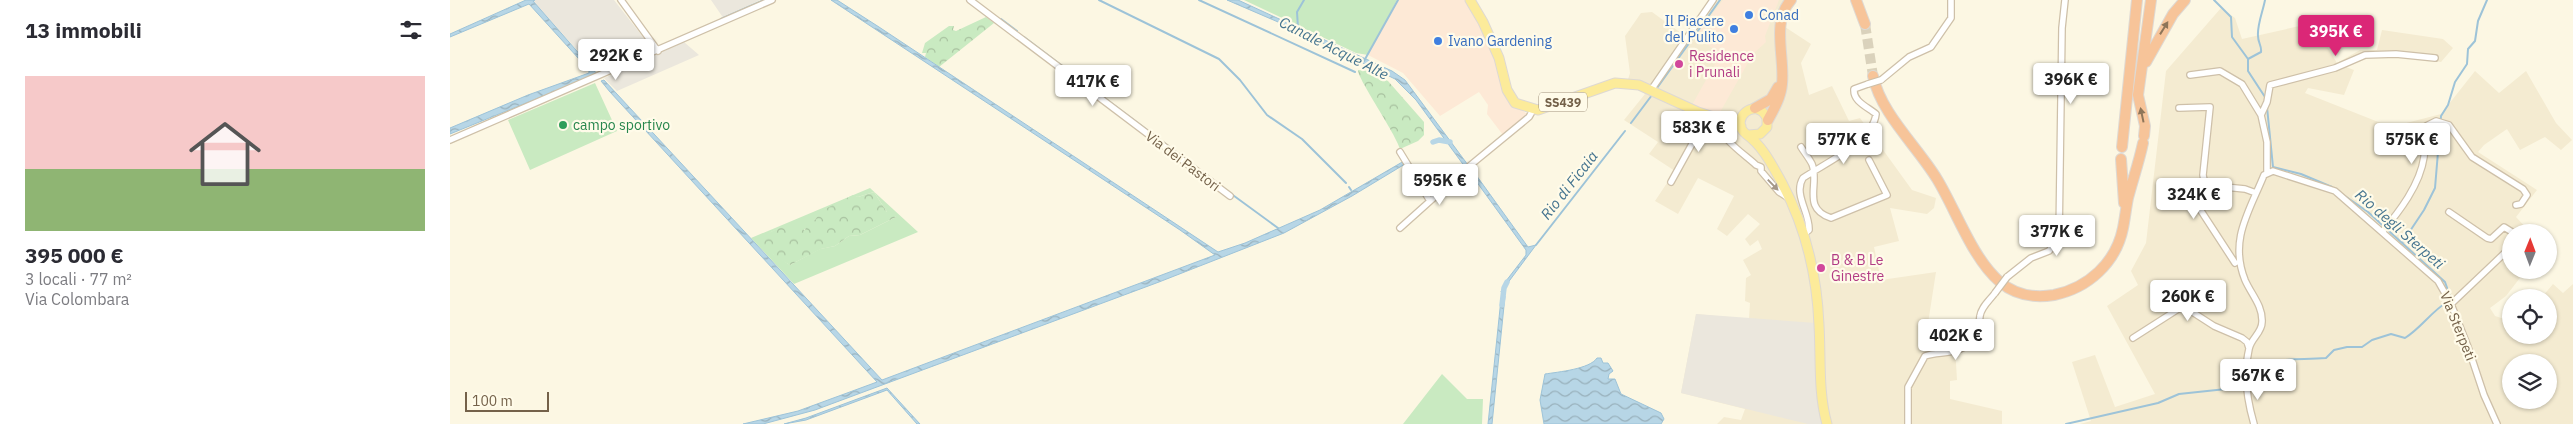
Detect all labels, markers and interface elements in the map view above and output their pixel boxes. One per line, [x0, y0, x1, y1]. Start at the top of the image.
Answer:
place label: Conad [1759, 6, 1799, 24]
marker: Conad [1743, 9, 1755, 21]
water label: Canale Acque Alte [1276, 12, 1392, 84]
place label: Il Piacere del Pulito [1664, 12, 1724, 46]
pin: 395K € [2295, 15, 2377, 57]
text: 13 immobili [25, 16, 142, 44]
icon: filters [397, 16, 425, 44]
text: 395K € [2309, 21, 2363, 41]
one-way arrow [2160, 22, 2169, 35]
marker: Il Piacere del Pulito [1728, 23, 1740, 35]
place label: Ivano Gardening [1448, 32, 1552, 50]
marker: Ivano Gardening [1432, 35, 1444, 47]
pin: 292K € [575, 38, 657, 81]
text: 292K € [589, 45, 643, 65]
place label: Residence i Prunali [1689, 47, 1754, 81]
marker: Residence i Prunali [1673, 58, 1685, 70]
pin: 396K € [2030, 62, 2112, 105]
pin: 417K € [1052, 64, 1134, 107]
text: 396K € [2044, 69, 2098, 89]
text: 417K € [1066, 71, 1120, 91]
road number: SS439 [1539, 92, 1587, 111]
one-way arrow [2138, 108, 2146, 123]
icon: home [180, 109, 270, 199]
pin: 583K € [1658, 110, 1740, 153]
place label: campo sportivo [573, 116, 670, 134]
text: 583K € [1672, 117, 1726, 137]
marker: campo sportivo [557, 119, 569, 131]
pin: 577K € [1803, 122, 1885, 165]
pin: 575K € [2371, 122, 2453, 165]
street label: Via dei Pastori [1142, 127, 1224, 195]
text: 577K € [1817, 129, 1871, 149]
text: 575K € [2385, 129, 2439, 149]
water label: Rio di Ficaia [1536, 147, 1602, 223]
pin: 595K € [1399, 164, 1481, 206]
text: 595K € [1413, 170, 1467, 190]
pin: 324K € [2153, 178, 2235, 220]
one-way arrow [1767, 179, 1779, 191]
text: 324K € [2167, 184, 2221, 204]
water label: Rio degli Sterpeti [2351, 185, 2449, 273]
pin: 377K € [2016, 214, 2098, 257]
text: 377K € [2030, 221, 2084, 241]
north arrow [2502, 224, 2558, 279]
map controls [2502, 224, 2557, 409]
text: 395 000 € [25, 241, 124, 269]
place label: B & B Le Ginestre [1831, 251, 1885, 285]
marker: B & B Le Ginestre [1815, 262, 1827, 274]
text: 3 locali · 77 m² [25, 269, 132, 289]
pin: 260K € [2147, 280, 2229, 322]
text: 260K € [2161, 286, 2215, 306]
text: Via Colombara [25, 289, 129, 309]
street label: Via Sterpeti [2436, 289, 2480, 363]
button: locate [2502, 289, 2557, 344]
pin: 402K € [1915, 318, 1997, 361]
text: 402K € [1929, 325, 1983, 345]
button: layers [2502, 354, 2557, 409]
pin: 567K € [2217, 358, 2299, 401]
text: 567K € [2231, 365, 2285, 385]
scale bar [465, 389, 549, 412]
text: 100 m [472, 392, 513, 410]

